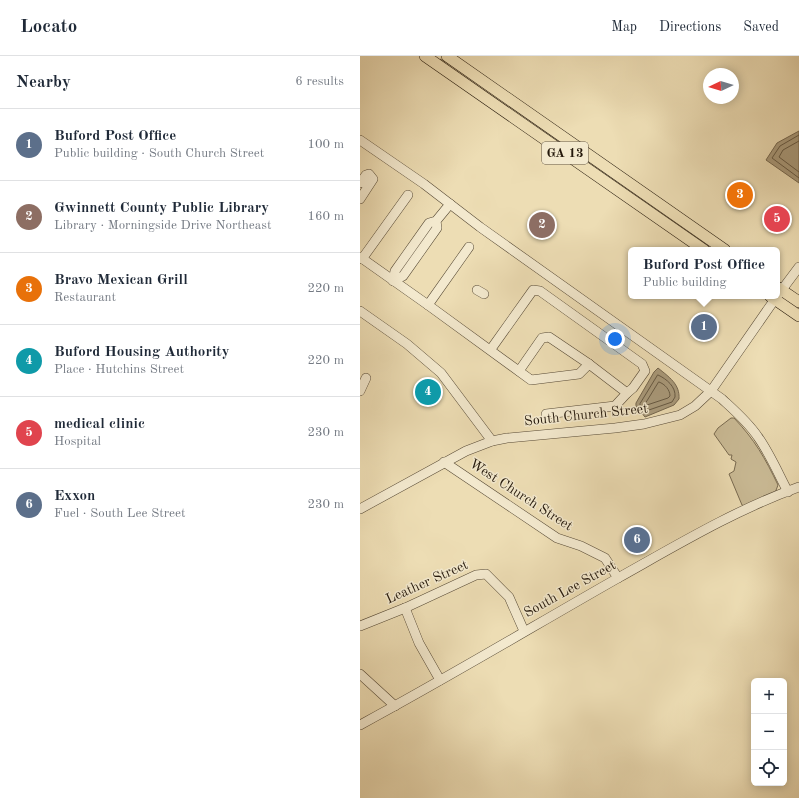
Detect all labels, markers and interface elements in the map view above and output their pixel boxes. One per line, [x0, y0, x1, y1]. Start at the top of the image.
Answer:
text: Locato [20, 18, 77, 37]
text: Map [611, 20, 637, 34]
text: Directions [659, 20, 721, 34]
text: Saved [743, 20, 779, 34]
north arrow [703, 68, 739, 104]
text: Nearby [16, 74, 71, 91]
text: 6 results [295, 75, 344, 88]
text: Buford Post Office [54, 129, 176, 144]
text: 1 [25, 138, 33, 151]
text: 100 m [307, 138, 344, 151]
road number: GA 13 [542, 142, 588, 164]
text: Public building · South Church Street [54, 147, 264, 160]
pin: 3 [727, 180, 753, 210]
text: Gwinnett County Public Library [54, 201, 269, 216]
pin: 5 [764, 204, 790, 234]
text: 2 [25, 210, 33, 223]
text: 160 m [307, 210, 344, 223]
pin: 2 [529, 210, 555, 240]
text: Library · Morningside Drive Northeast [54, 219, 271, 232]
popup [628, 247, 780, 299]
text: Buford Post Office [643, 258, 765, 273]
text: Bravo Mexican Grill [54, 273, 188, 288]
text: Public building [643, 276, 727, 289]
text: 3 [25, 282, 33, 295]
text: 220 m [307, 282, 344, 295]
text: Restaurant [54, 291, 116, 304]
pin: 1 [691, 312, 717, 342]
your location [605, 329, 625, 349]
text: Buford Housing Authority [54, 345, 230, 360]
text: 4 [25, 354, 33, 367]
text: 220 m [307, 354, 344, 367]
text: Place · Hutchins Street [54, 363, 184, 376]
pin: 4 [415, 377, 441, 407]
street label: South Church Street [523, 402, 649, 428]
text: medical clinic [54, 417, 145, 432]
text: 5 [25, 426, 33, 439]
text: 230 m [307, 426, 344, 439]
text: Hospital [54, 435, 101, 448]
street label: West Church Street [467, 456, 575, 534]
text: Exxon [54, 489, 95, 504]
text: 6 [25, 498, 33, 511]
text: 230 m [307, 498, 344, 511]
text: Fuel · South Lee Street [54, 507, 186, 520]
pin: 6 [624, 525, 650, 555]
street label: Leather Street [384, 558, 470, 606]
street label: South Lee Street [522, 558, 618, 620]
map controls [751, 678, 787, 786]
button: + [751, 678, 787, 714]
button: − [751, 714, 787, 750]
button: locate [751, 750, 787, 786]

